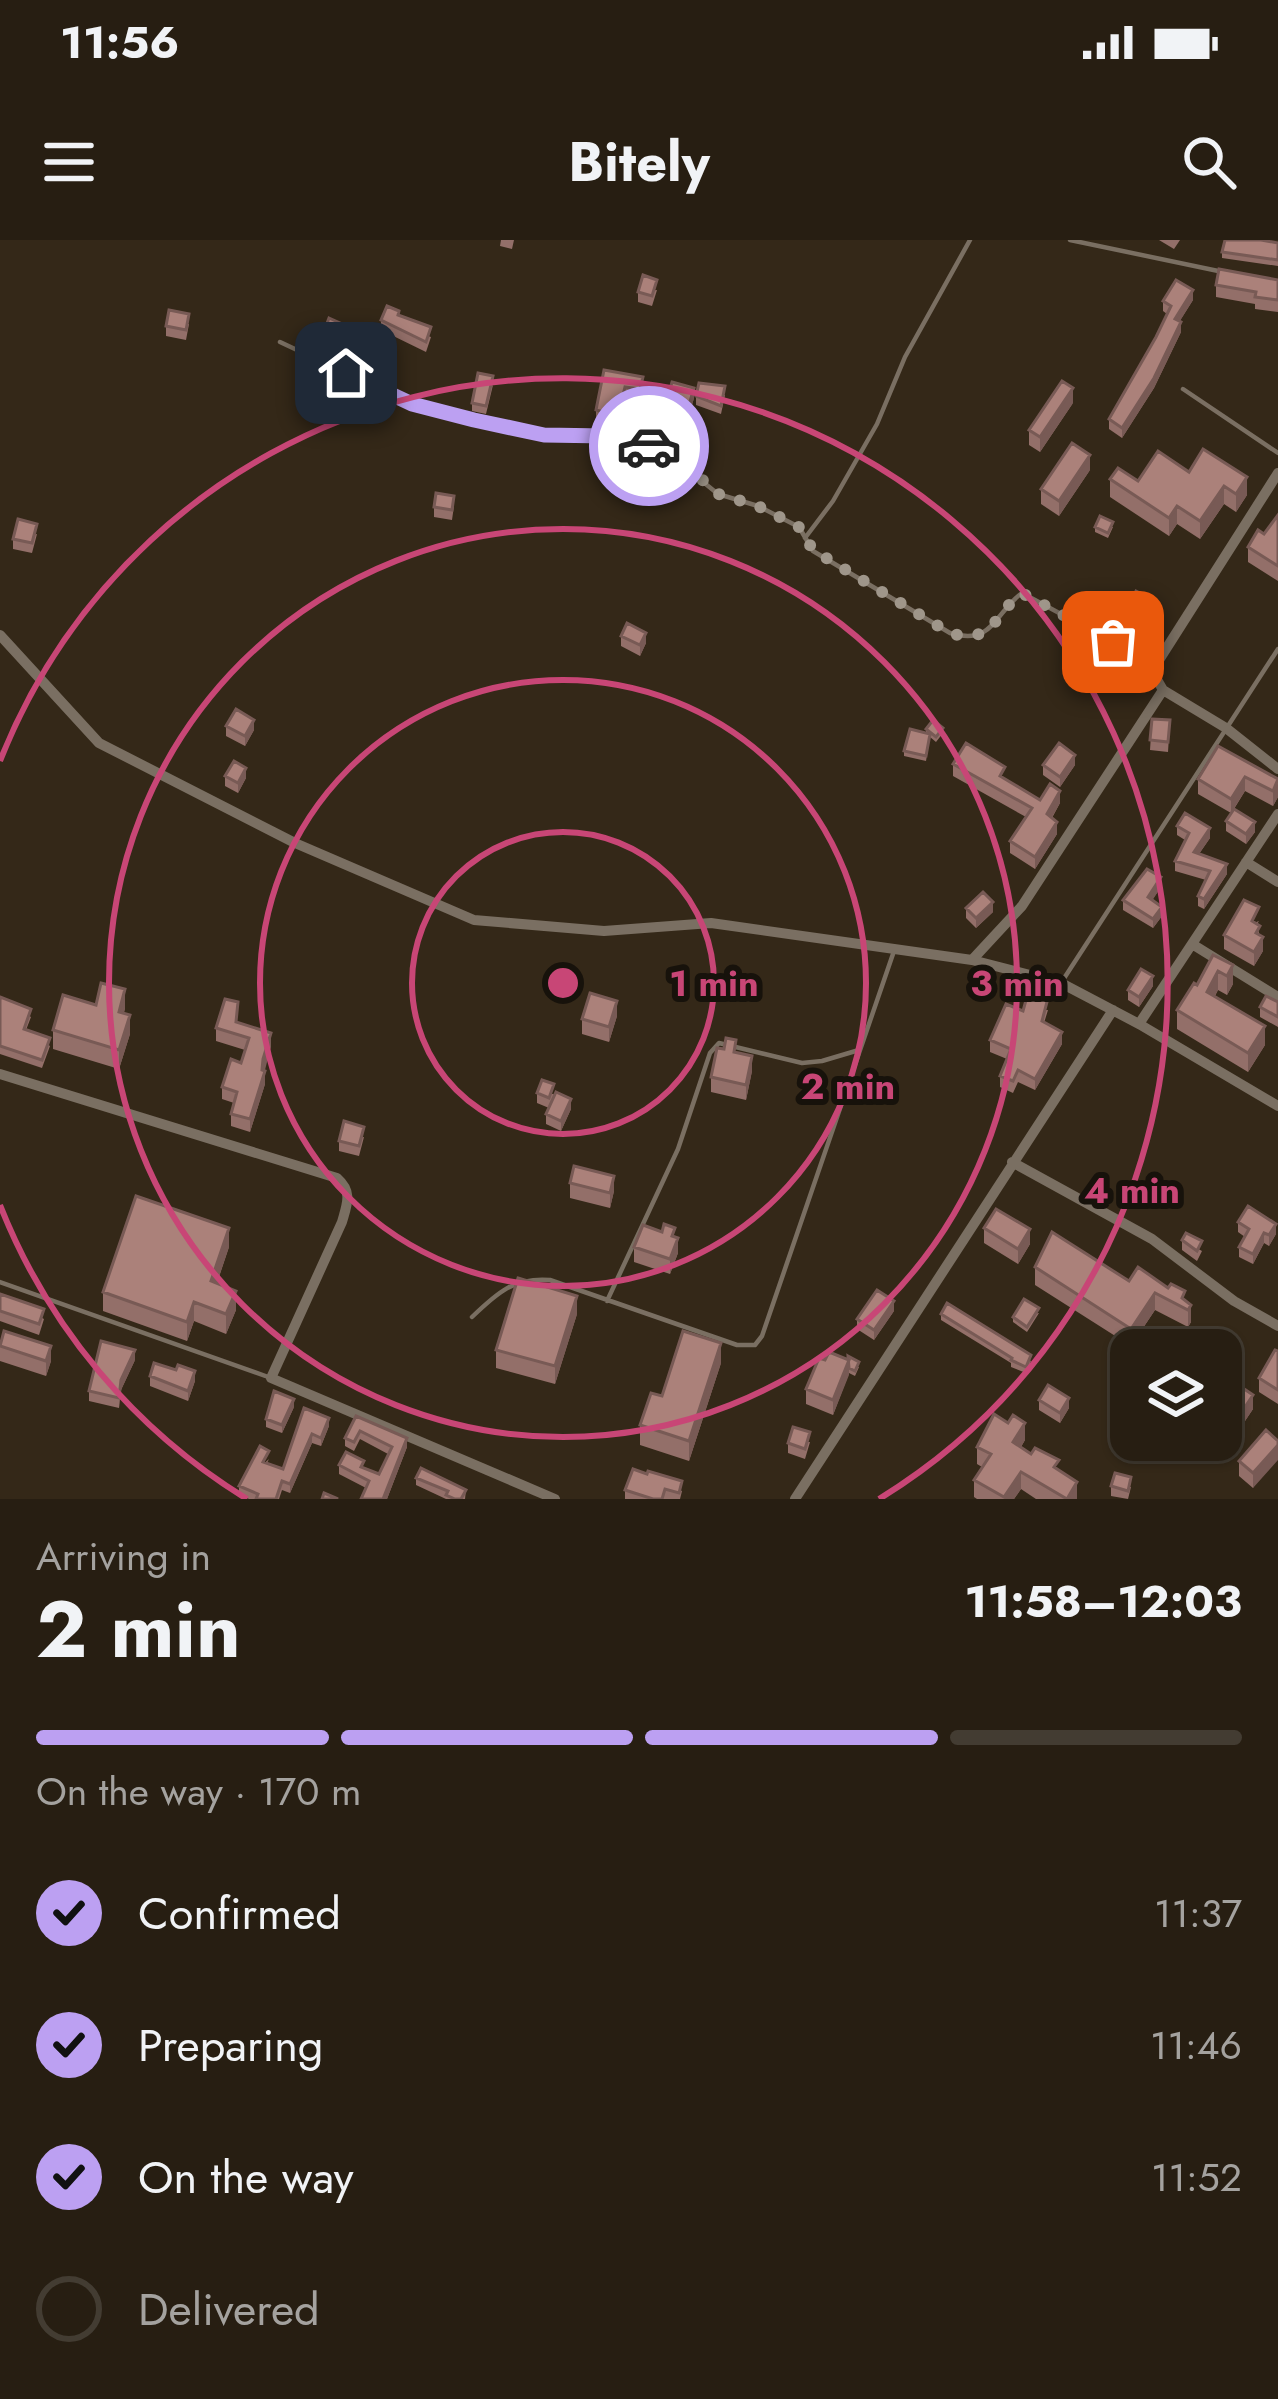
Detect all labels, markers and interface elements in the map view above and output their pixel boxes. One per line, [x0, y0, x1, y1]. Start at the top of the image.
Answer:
text: 11:56 [60, 10, 179, 75]
text: Bitely [568, 123, 710, 201]
icon: menu [36, 129, 102, 195]
icon: search [1176, 129, 1242, 195]
pin [295, 322, 397, 424]
icon: home [313, 340, 379, 406]
courier [589, 386, 709, 506]
icon: car [616, 413, 682, 479]
pin [1062, 591, 1164, 693]
icon: bag [1080, 609, 1146, 675]
text: 1 min [669, 957, 759, 1009]
text: 3 min [970, 957, 1064, 1009]
centre of rings [542, 962, 584, 1004]
text: 2 min [801, 1060, 895, 1112]
text: 4 min [1084, 1164, 1180, 1216]
map controls [1110, 1329, 1242, 1461]
button: layers [1110, 1329, 1242, 1461]
text: Arriving in [36, 1528, 211, 1585]
text: 11:58–12:03 [965, 1569, 1242, 1634]
text: 2 min [36, 1574, 241, 1686]
text: On the way · 170 m [36, 1763, 362, 1820]
icon: check [36, 1880, 102, 1946]
text: Confirmed [138, 1881, 341, 1946]
text: 11:37 [1154, 1885, 1242, 1942]
icon: check [36, 2012, 102, 2078]
text: Preparing [138, 2013, 323, 2078]
text: 11:46 [1150, 2017, 1242, 2074]
icon: check [36, 2144, 102, 2210]
text: On the way [138, 2145, 354, 2210]
text: 11:52 [1151, 2149, 1242, 2206]
text: Delivered [138, 2277, 320, 2342]

